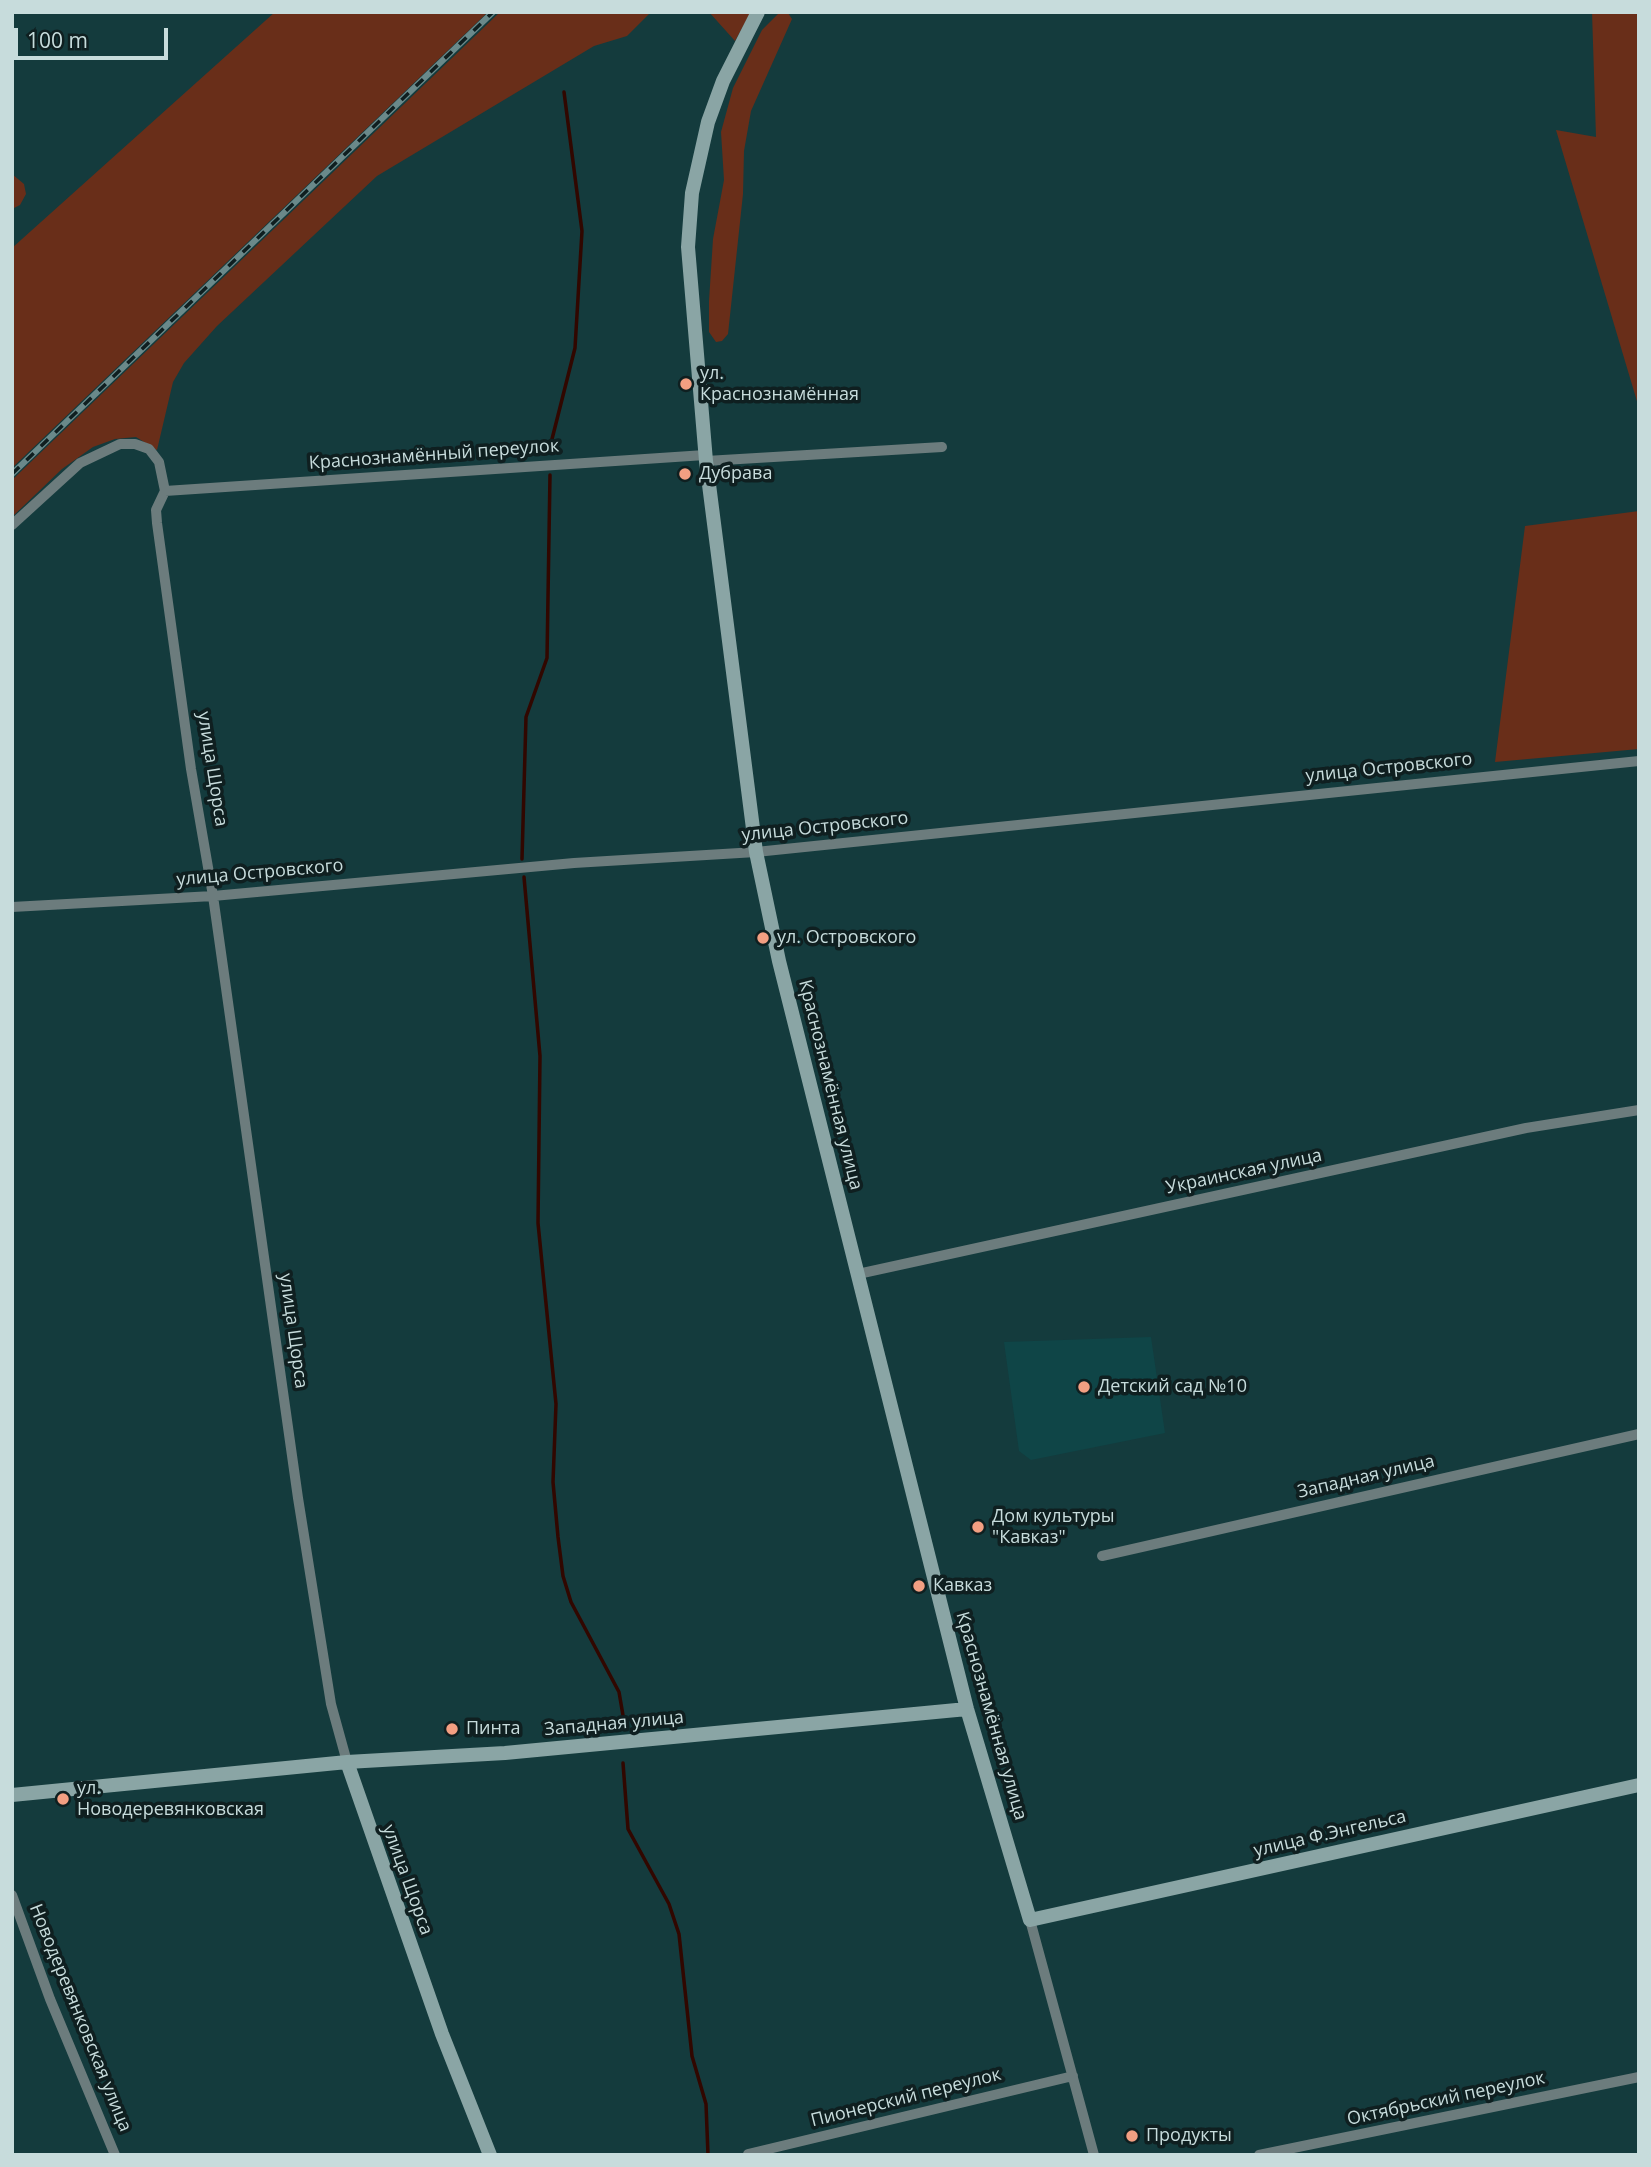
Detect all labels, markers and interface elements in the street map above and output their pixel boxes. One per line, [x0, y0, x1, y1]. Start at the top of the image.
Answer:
scale bar [18, 14, 172, 58]
text: 100 m [27, 26, 88, 54]
place label: ул. Краснознамённая [700, 363, 859, 406]
marker: ул. Краснознамённая [678, 376, 694, 392]
street label: Краснознамённый переулок [308, 435, 560, 475]
place label: Дубрава [699, 463, 772, 485]
marker: Дубрава [677, 466, 693, 482]
street label: улица Щорса [192, 710, 232, 828]
street label: улица Островского [1305, 749, 1473, 787]
street label: улица Островского [741, 808, 909, 846]
street label: улица Островского [176, 855, 344, 891]
place label: ул. Островского [777, 927, 916, 949]
marker: ул. Островского [755, 930, 771, 946]
street label: Краснознамённая улица [793, 978, 867, 1192]
street label: Украинская улица [1164, 1145, 1324, 1199]
street label: улица Щорса [274, 1272, 312, 1390]
place label: Детский сад №10 [1098, 1376, 1247, 1398]
marker: Детский сад №10 [1076, 1379, 1092, 1395]
street label: Западная улица [1295, 1451, 1437, 1503]
place label: Дом культуры "Кавказ" [992, 1506, 1115, 1548]
marker: Дом культуры "Кавказ" [970, 1519, 986, 1535]
place label: Кавказ [933, 1575, 992, 1597]
marker: Кавказ [911, 1578, 927, 1594]
street label: Краснознамённая улица [951, 1609, 1031, 1823]
street label: Западная улица [543, 1707, 685, 1741]
place label: Пинта [466, 1718, 520, 1740]
marker: Пинта [444, 1721, 460, 1737]
place label: ул. Новодеревянковская [77, 1778, 264, 1820]
marker: ул. Новодеревянковская [55, 1791, 71, 1807]
street label: улица Ф.Энгельса [1252, 1806, 1408, 1862]
street label: улица Щорса [377, 1822, 437, 1938]
street label: Новодеревянковская улица [24, 1901, 136, 2135]
street label: Пионерский переулок [809, 2064, 1003, 2132]
street label: Октябрьский переулок [1345, 2068, 1547, 2130]
place label: Продукты [1146, 2125, 1232, 2147]
marker: Продукты [1124, 2128, 1140, 2144]

